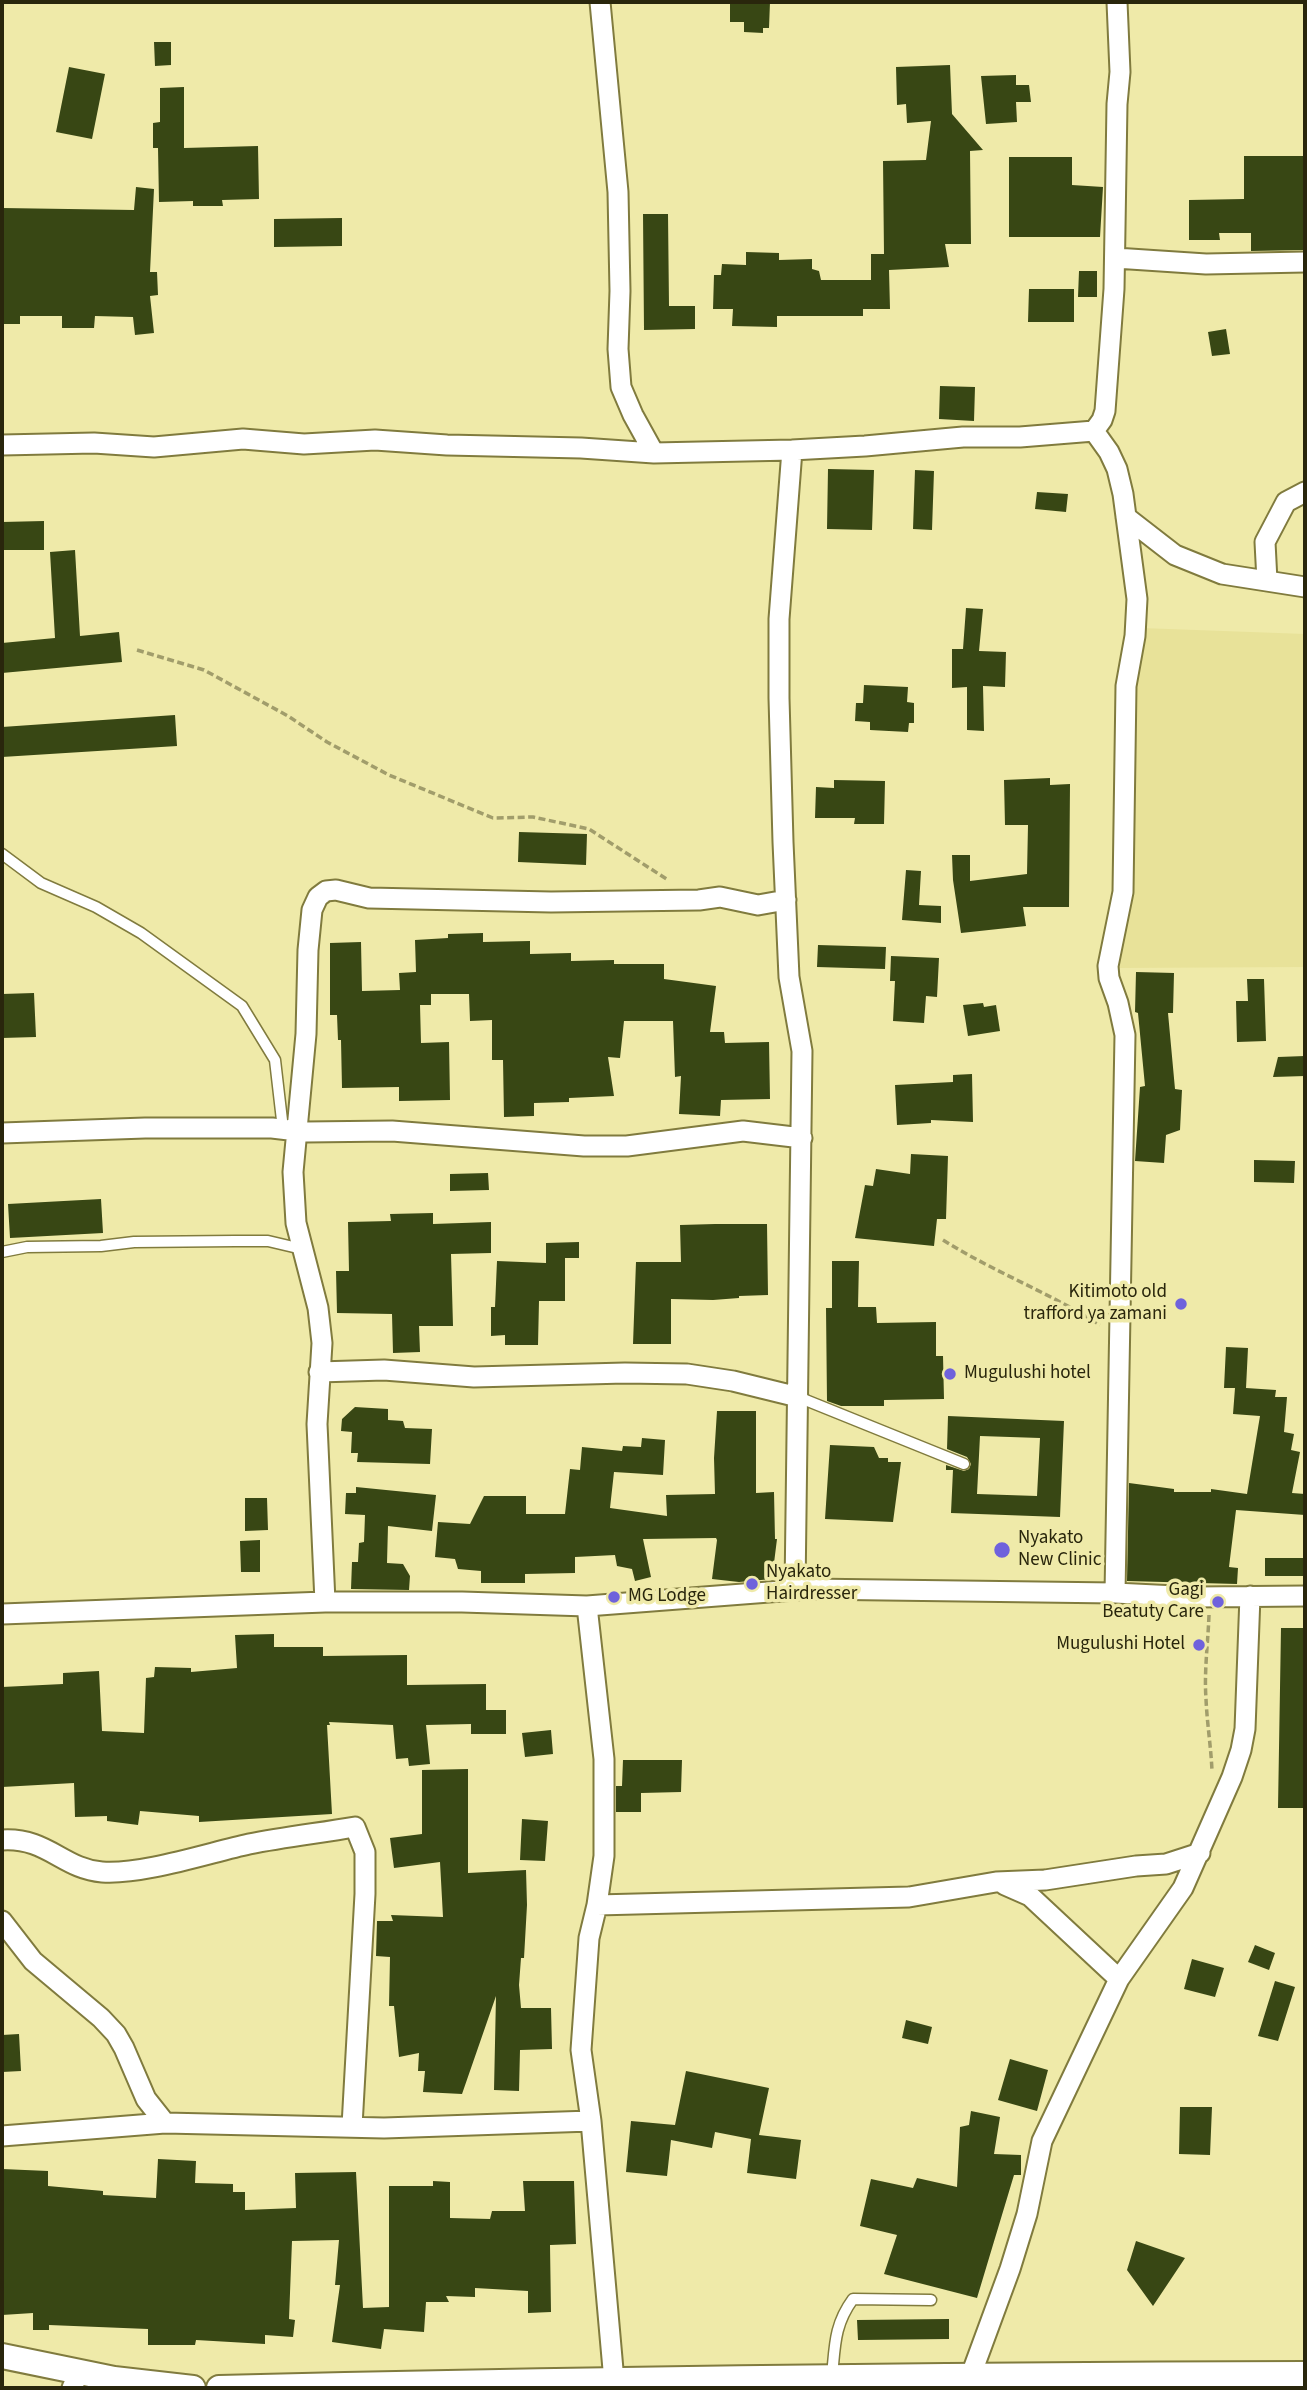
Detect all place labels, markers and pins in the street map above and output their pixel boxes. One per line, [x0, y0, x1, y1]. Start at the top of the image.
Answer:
place label: Kitimoto old trafford ya zamani [1024, 1282, 1167, 1326]
marker: Kitimoto old trafford ya zamani [1173, 1296, 1189, 1312]
place label: Mugulushi hotel [964, 1363, 1091, 1385]
marker: Mugulushi hotel [942, 1366, 958, 1382]
place label: Nyakato New Clinic [1018, 1528, 1101, 1572]
marker: Nyakato New Clinic [992, 1540, 1012, 1560]
place label: Nyakato Hairdresser [766, 1562, 857, 1606]
marker: Nyakato Hairdresser [744, 1576, 760, 1592]
place label: Gagi Beatuty Care [1102, 1580, 1204, 1624]
place label: MG Lodge [628, 1586, 706, 1608]
marker: MG Lodge [606, 1589, 622, 1605]
marker: Gagi Beatuty Care [1210, 1594, 1226, 1610]
place label: Mugulushi Hotel [1056, 1634, 1185, 1656]
marker: Mugulushi Hotel [1191, 1637, 1207, 1653]

